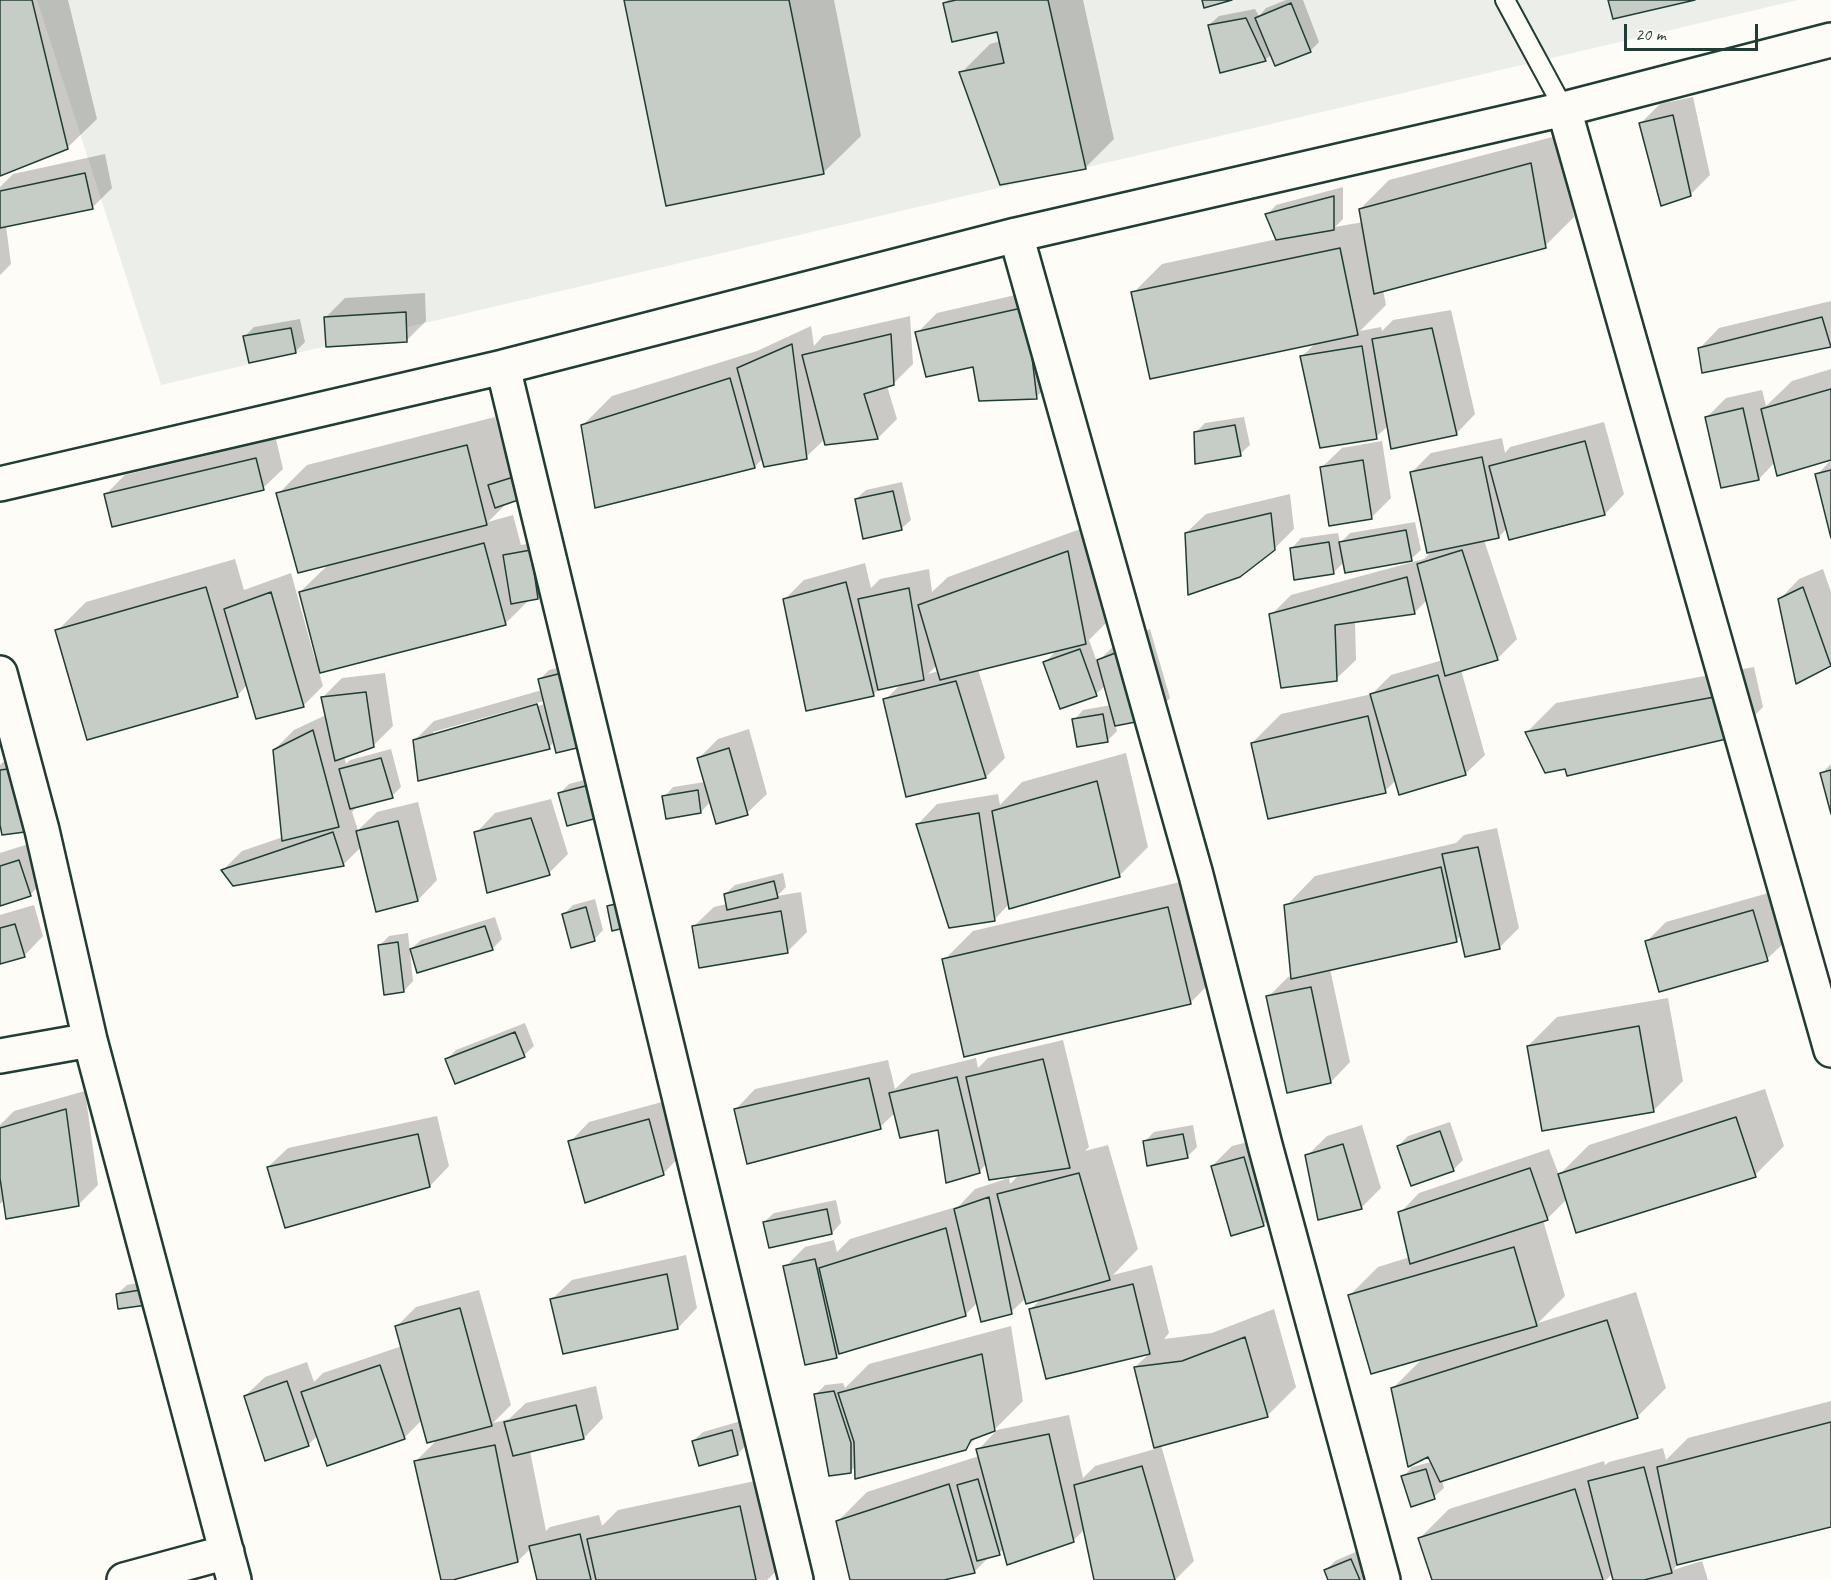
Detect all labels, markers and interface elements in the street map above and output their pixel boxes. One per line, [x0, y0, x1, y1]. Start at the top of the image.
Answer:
scale bar [1627, 12, 1760, 50]
text: 20 m [1635, 23, 1666, 45]

